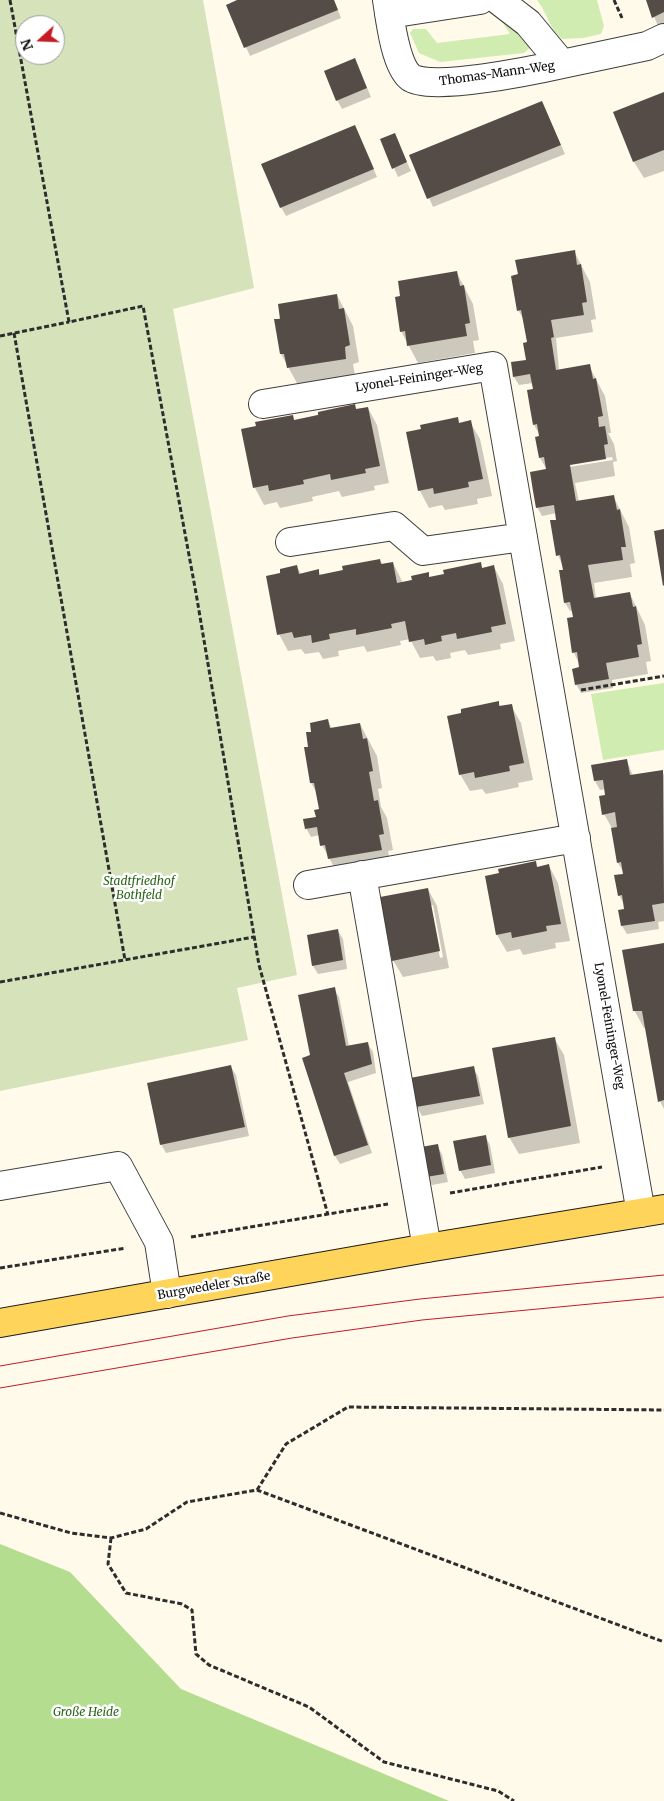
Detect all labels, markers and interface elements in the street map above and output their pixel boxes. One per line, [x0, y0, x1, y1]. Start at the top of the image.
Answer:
north arrow [15, 15, 65, 65]
text: N [16, 37, 37, 53]
street label: Thomas-Mann-Weg [438, 59, 556, 89]
street label: Lyonel-Feininger-Weg [354, 361, 484, 395]
park label: Stadtfriedhof Bothfeld [103, 875, 175, 903]
street label: Lyonel-Feininger-Weg [591, 961, 627, 1091]
street label: Burgwedeler Straße [156, 1269, 272, 1303]
park label: Große Heide [53, 1706, 119, 1720]

